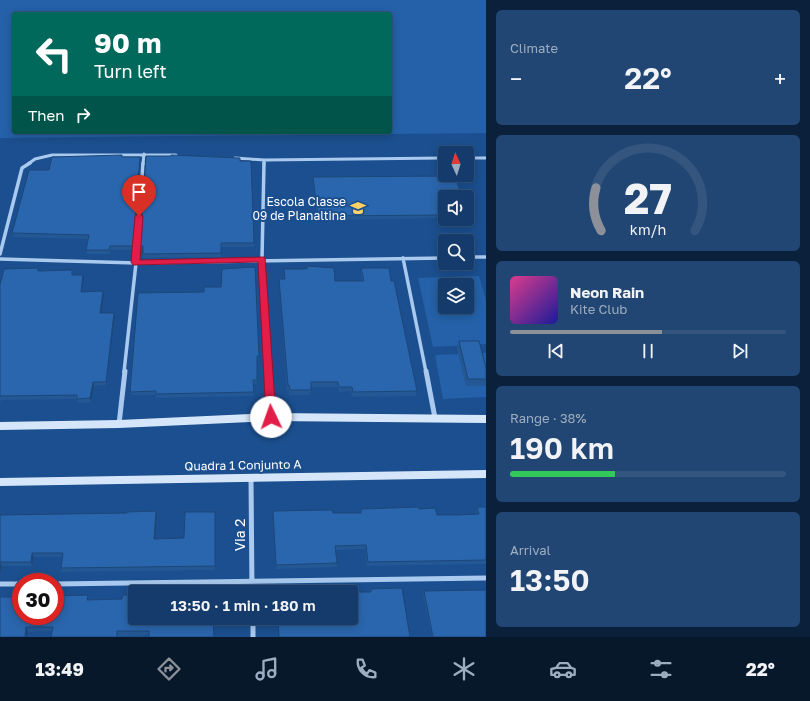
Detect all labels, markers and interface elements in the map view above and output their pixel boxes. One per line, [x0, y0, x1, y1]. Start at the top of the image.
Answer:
text: 90 m [94, 26, 161, 59]
icon: left [28, 28, 80, 80]
text: Climate [510, 40, 558, 56]
text: Turn left [94, 60, 167, 82]
text: 22° [624, 60, 672, 96]
text: − [510, 65, 522, 92]
text: + [774, 65, 786, 92]
icon: right [72, 104, 94, 126]
text: Then [28, 106, 64, 124]
north arrow [438, 146, 474, 182]
map controls [438, 146, 474, 314]
text: 27 [624, 173, 672, 223]
pin [122, 175, 156, 216]
icon: arrive [128, 181, 150, 203]
button: sound [438, 190, 474, 226]
place label: Escola Classe 09 de Planaltina [253, 194, 346, 223]
school or university icon: Escola Classe 09 de Planaltina [349, 199, 367, 217]
text: km/h [630, 221, 666, 238]
button: search [438, 234, 474, 270]
button: layers [438, 278, 474, 314]
text: Neon Rain [570, 283, 644, 301]
text: Kite Club [570, 301, 627, 317]
icon: previous [545, 340, 567, 362]
icon: pause [637, 340, 659, 362]
icon: next [729, 340, 751, 362]
position arrow [250, 396, 292, 438]
text: Range · 38% [510, 410, 586, 426]
text: 190 km [510, 430, 614, 466]
street label: Quadra 1 Conjunto A [184, 456, 302, 474]
street label: Via 2 [231, 519, 248, 551]
text: Arrival [510, 542, 551, 558]
text: 13:50 [510, 562, 590, 598]
speed limit sign: 30 [12, 573, 64, 625]
text: 13:50 · 1 min · 180 m [170, 596, 316, 614]
icon: directions [155, 655, 183, 683]
icon: music [253, 655, 281, 683]
icon: phone [352, 655, 380, 683]
icon: climate [450, 655, 478, 683]
icon: car [549, 655, 577, 683]
icon: filters [647, 655, 675, 683]
text: 13:49 [35, 658, 84, 680]
text: 22° [746, 658, 775, 680]

